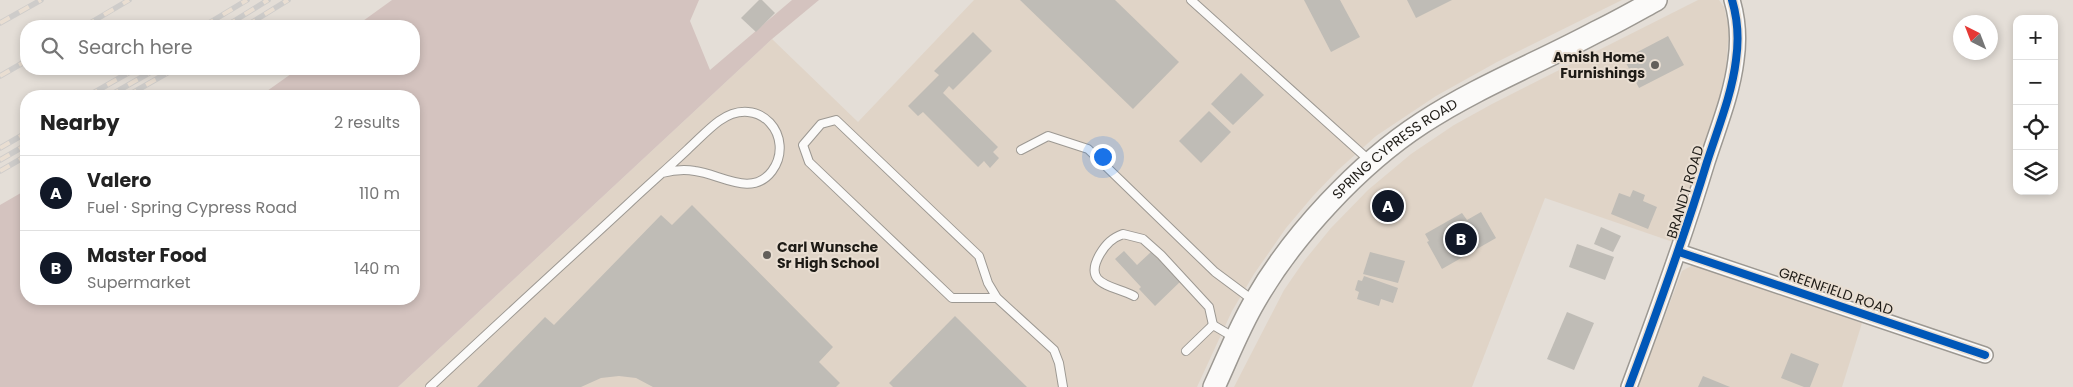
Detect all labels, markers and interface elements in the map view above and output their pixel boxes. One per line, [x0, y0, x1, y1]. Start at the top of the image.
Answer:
north arrow [1953, 15, 1998, 60]
map controls [2013, 15, 2058, 195]
button: + [2013, 15, 2058, 60]
search box [20, 20, 420, 75]
icon: search [38, 34, 66, 62]
text: Search here [78, 34, 192, 61]
place label: Amish Home Furnishings [1553, 47, 1645, 83]
marker: Amish Home Furnishings [1649, 59, 1661, 71]
button: − [2013, 60, 2058, 105]
street label: SPRING CYPRESS ROAD [1330, 97, 1462, 205]
button: locate [2013, 105, 2058, 150]
text: Nearby [40, 108, 120, 137]
text: 2 results [334, 111, 400, 134]
street label: BRANDT ROAD [1661, 143, 1709, 241]
your location [1090, 144, 1116, 170]
button: layers [2013, 150, 2058, 195]
text: Valero [87, 167, 151, 194]
text: A [50, 182, 62, 205]
text: 110 m [359, 182, 400, 205]
pin: A [1372, 187, 1404, 225]
text: Fuel · Spring Cypress Road [87, 196, 297, 219]
pin: B [1445, 220, 1477, 258]
place label: Carl Wunsche Sr High School [777, 237, 879, 273]
text: Master Food [87, 242, 207, 269]
marker: Carl Wunsche Sr High School [761, 249, 773, 261]
text: B [51, 257, 61, 280]
text: 140 m [354, 257, 400, 280]
street label: GREENFIELD ROAD [1776, 262, 1896, 320]
text: Supermarket [87, 271, 191, 294]

